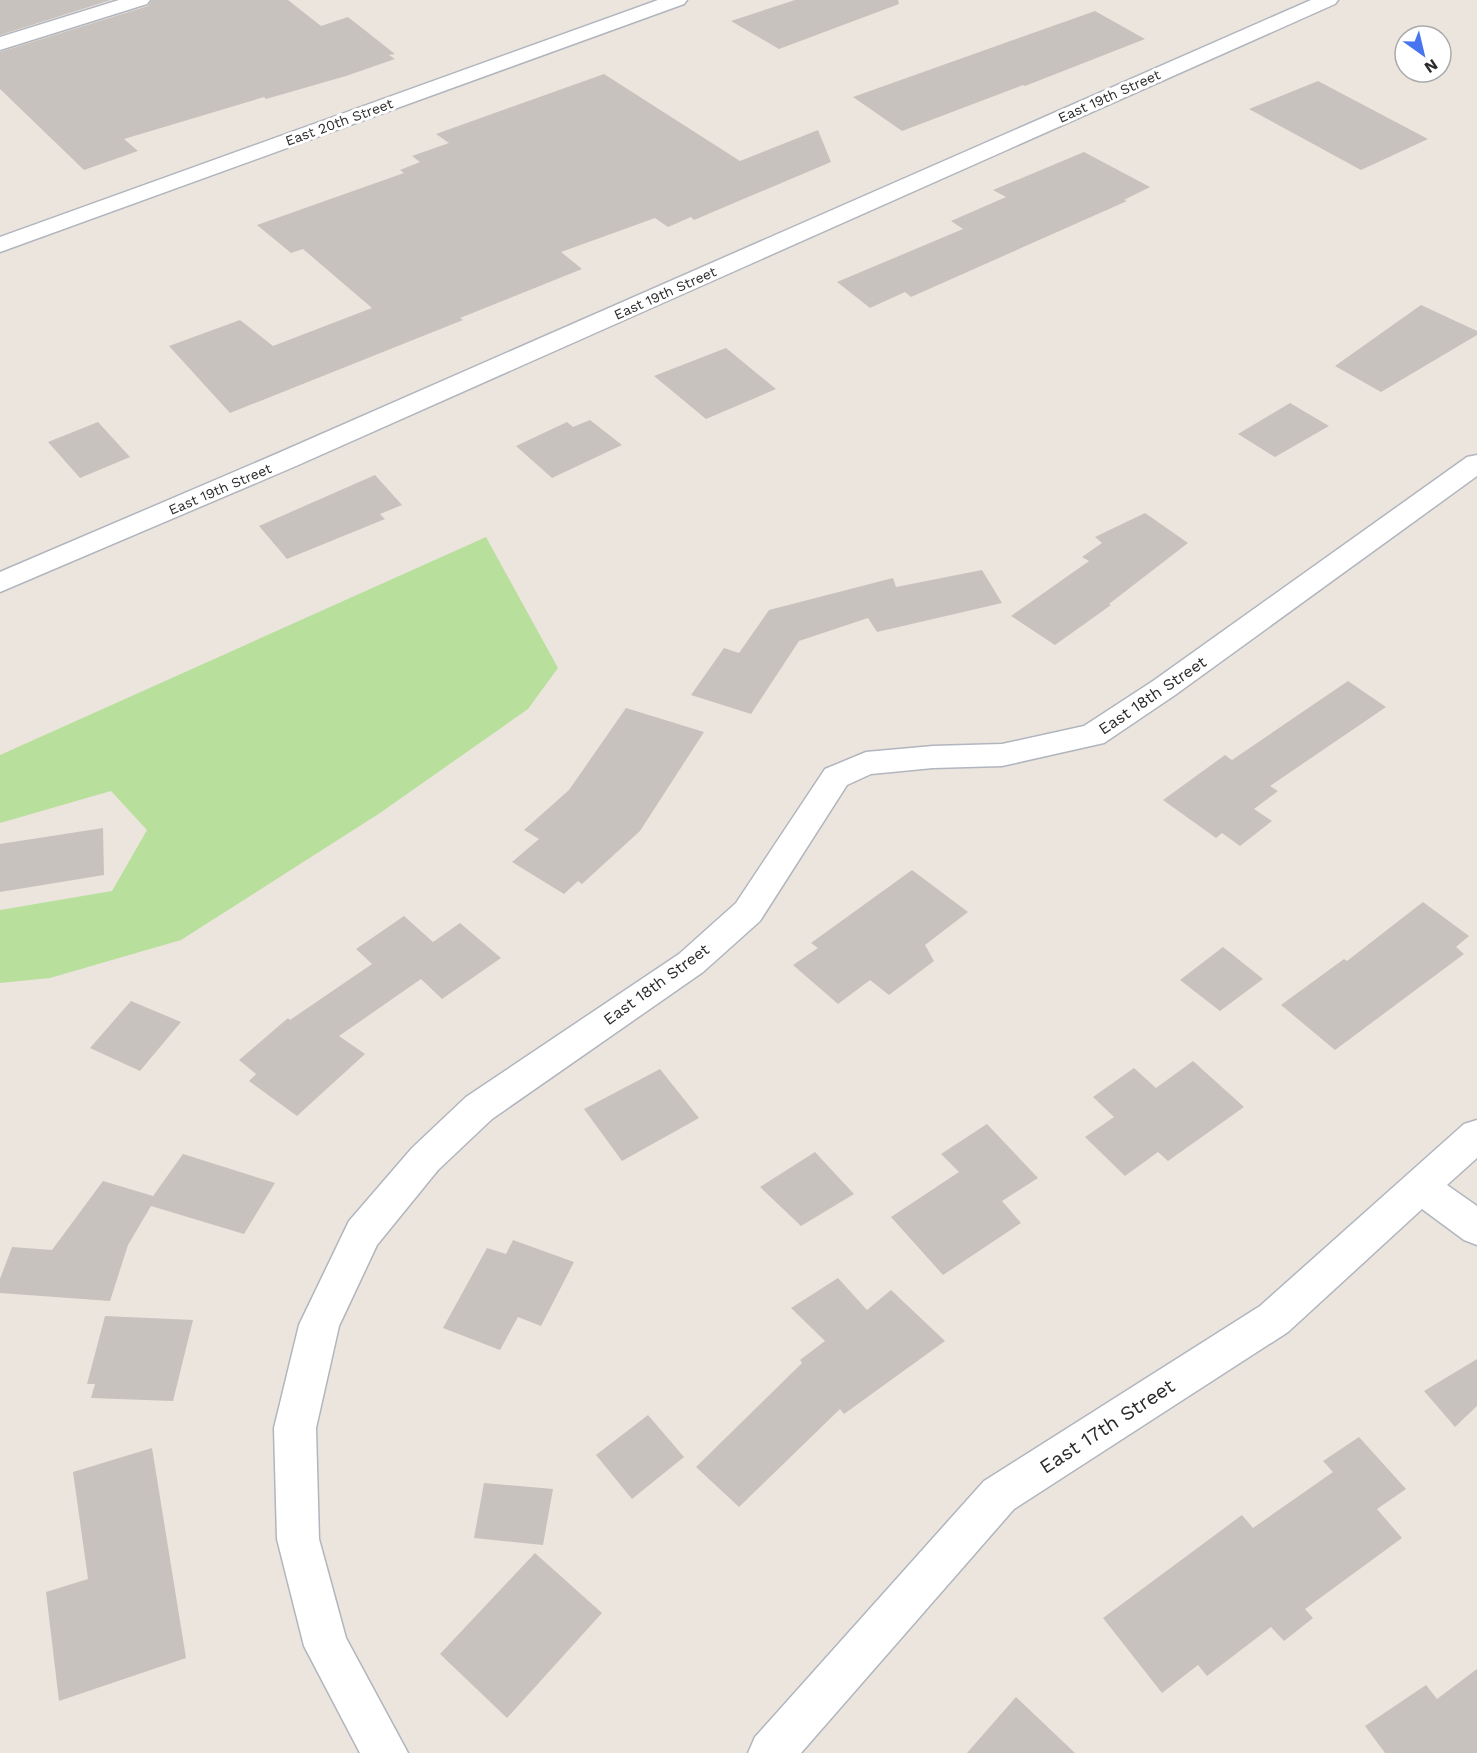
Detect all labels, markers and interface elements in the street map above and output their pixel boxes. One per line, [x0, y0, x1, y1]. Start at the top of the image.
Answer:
north arrow [1393, 24, 1453, 84]
text: N [1421, 55, 1441, 77]
street label: East 19th Street [1055, 66, 1163, 126]
street label: East 20th Street [283, 95, 395, 149]
street label: East 19th Street [611, 263, 719, 323]
street label: East 19th Street [166, 460, 274, 518]
street label: East 18th Street [1095, 652, 1210, 738]
street label: East 18th Street [600, 940, 713, 1029]
street label: East 17th Street [1035, 1373, 1180, 1479]

